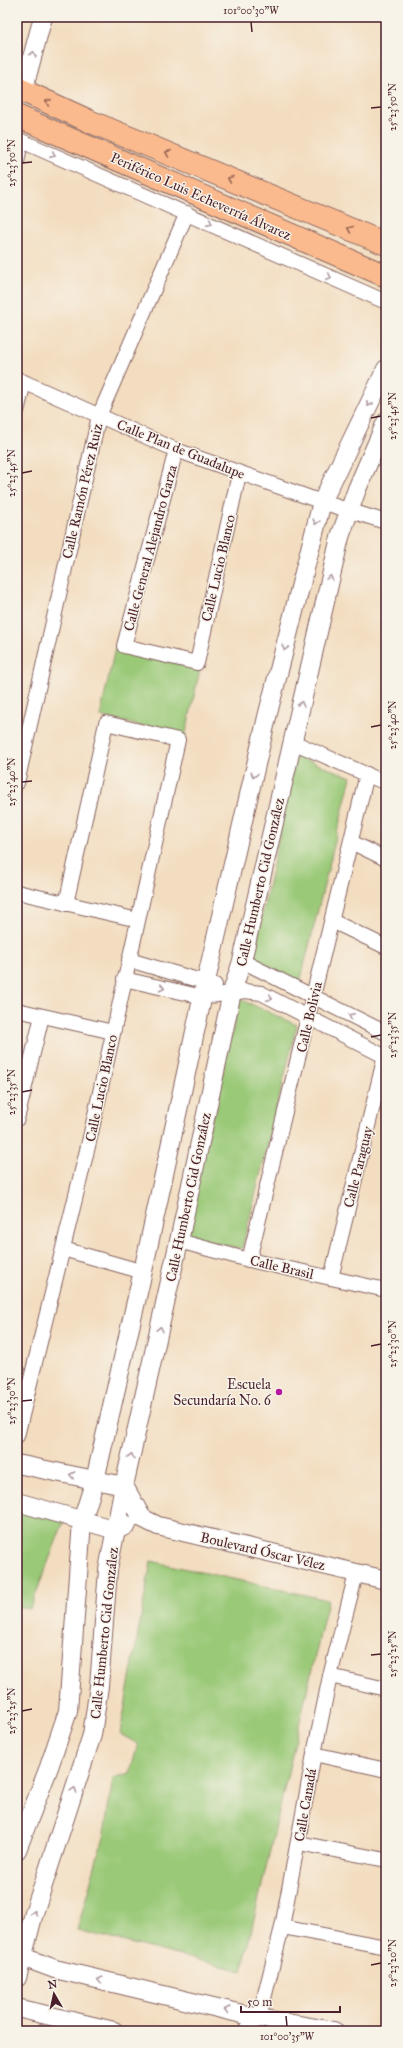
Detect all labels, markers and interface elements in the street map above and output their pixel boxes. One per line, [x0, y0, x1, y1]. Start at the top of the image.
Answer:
text: 101°00'30"W [223, 5, 279, 17]
one-way arrow [28, 51, 37, 58]
text: 25°23'50"N [387, 82, 399, 131]
one-way arrow [44, 99, 52, 107]
text: 25°23'50"N [6, 138, 18, 187]
street label: Periférico Luis Echeverría Álvarez [108, 147, 295, 244]
one-way arrow [164, 149, 171, 157]
one-way arrow [49, 150, 56, 158]
one-way arrow [227, 176, 235, 184]
one-way arrow [207, 219, 214, 227]
one-way arrow [347, 226, 354, 234]
one-way arrow [325, 272, 332, 280]
text: 25°23'45"N [387, 392, 399, 440]
one-way arrow [366, 399, 374, 407]
street label: Calle Plan de Guadalupe [114, 416, 247, 483]
street label: Calle Ramón Pérez Ruiz [59, 421, 106, 561]
text: 25°23'45"N [6, 449, 18, 497]
street label: Calle General Alejandro Garza [120, 463, 181, 633]
street label: Calle Lucio Blanco [198, 513, 239, 623]
one-way arrow [312, 518, 321, 525]
one-way arrow [326, 574, 334, 581]
one-way arrow [281, 645, 289, 651]
text: 25°23'40"N [387, 700, 399, 750]
one-way arrow [297, 701, 305, 707]
text: 25°23'40"N [6, 757, 18, 807]
one-way arrow [250, 771, 259, 778]
street label: Calle Humberto Cid González [233, 796, 288, 968]
street label: Calle Bolivia [293, 980, 326, 1054]
one-way arrow [159, 983, 166, 991]
one-way arrow [266, 993, 273, 1000]
text: 25°23'35"N [387, 1011, 399, 1058]
one-way arrow [348, 1013, 355, 1021]
street label: Calle Lucio Blanco [82, 1033, 121, 1143]
text: 25°23'35"N [6, 1068, 18, 1115]
street label: Calle Humberto Cid González [162, 1110, 215, 1283]
street label: Calle Paraguay [340, 1124, 377, 1209]
street label: Calle Brasil [248, 1252, 316, 1283]
text: 25°23'30"N [387, 1320, 399, 1368]
one-way arrow [155, 1326, 163, 1332]
place label: Escuela Secundaría No. 6 [173, 1376, 272, 1409]
text: 25°23'30"N [6, 1377, 18, 1425]
marker: Escuela Secundaría No. 6 [274, 1387, 284, 1397]
one-way arrow [126, 1453, 135, 1460]
one-way arrow [69, 1472, 75, 1480]
street label: Boulevard Óscar Vélez [199, 1527, 328, 1574]
street label: Calle Humberto Cid González [87, 1546, 122, 1720]
text: 25°23'25"N [387, 1630, 399, 1678]
text: 25°23'25"N [6, 1687, 18, 1735]
street label: Calle Canadá [291, 1767, 320, 1843]
one-way arrow [69, 1786, 78, 1793]
one-way arrow [29, 1910, 38, 1917]
text: 25°23'20"N [387, 1938, 399, 1987]
north arrow [34, 1974, 74, 2014]
one-way arrow [97, 1976, 104, 1985]
text: N [47, 1977, 59, 1992]
scale bar [241, 1988, 340, 2014]
text: 50 m [247, 1995, 272, 2009]
one-way arrow [224, 2007, 230, 2015]
text: 101°00'35"W [260, 2031, 315, 2043]

